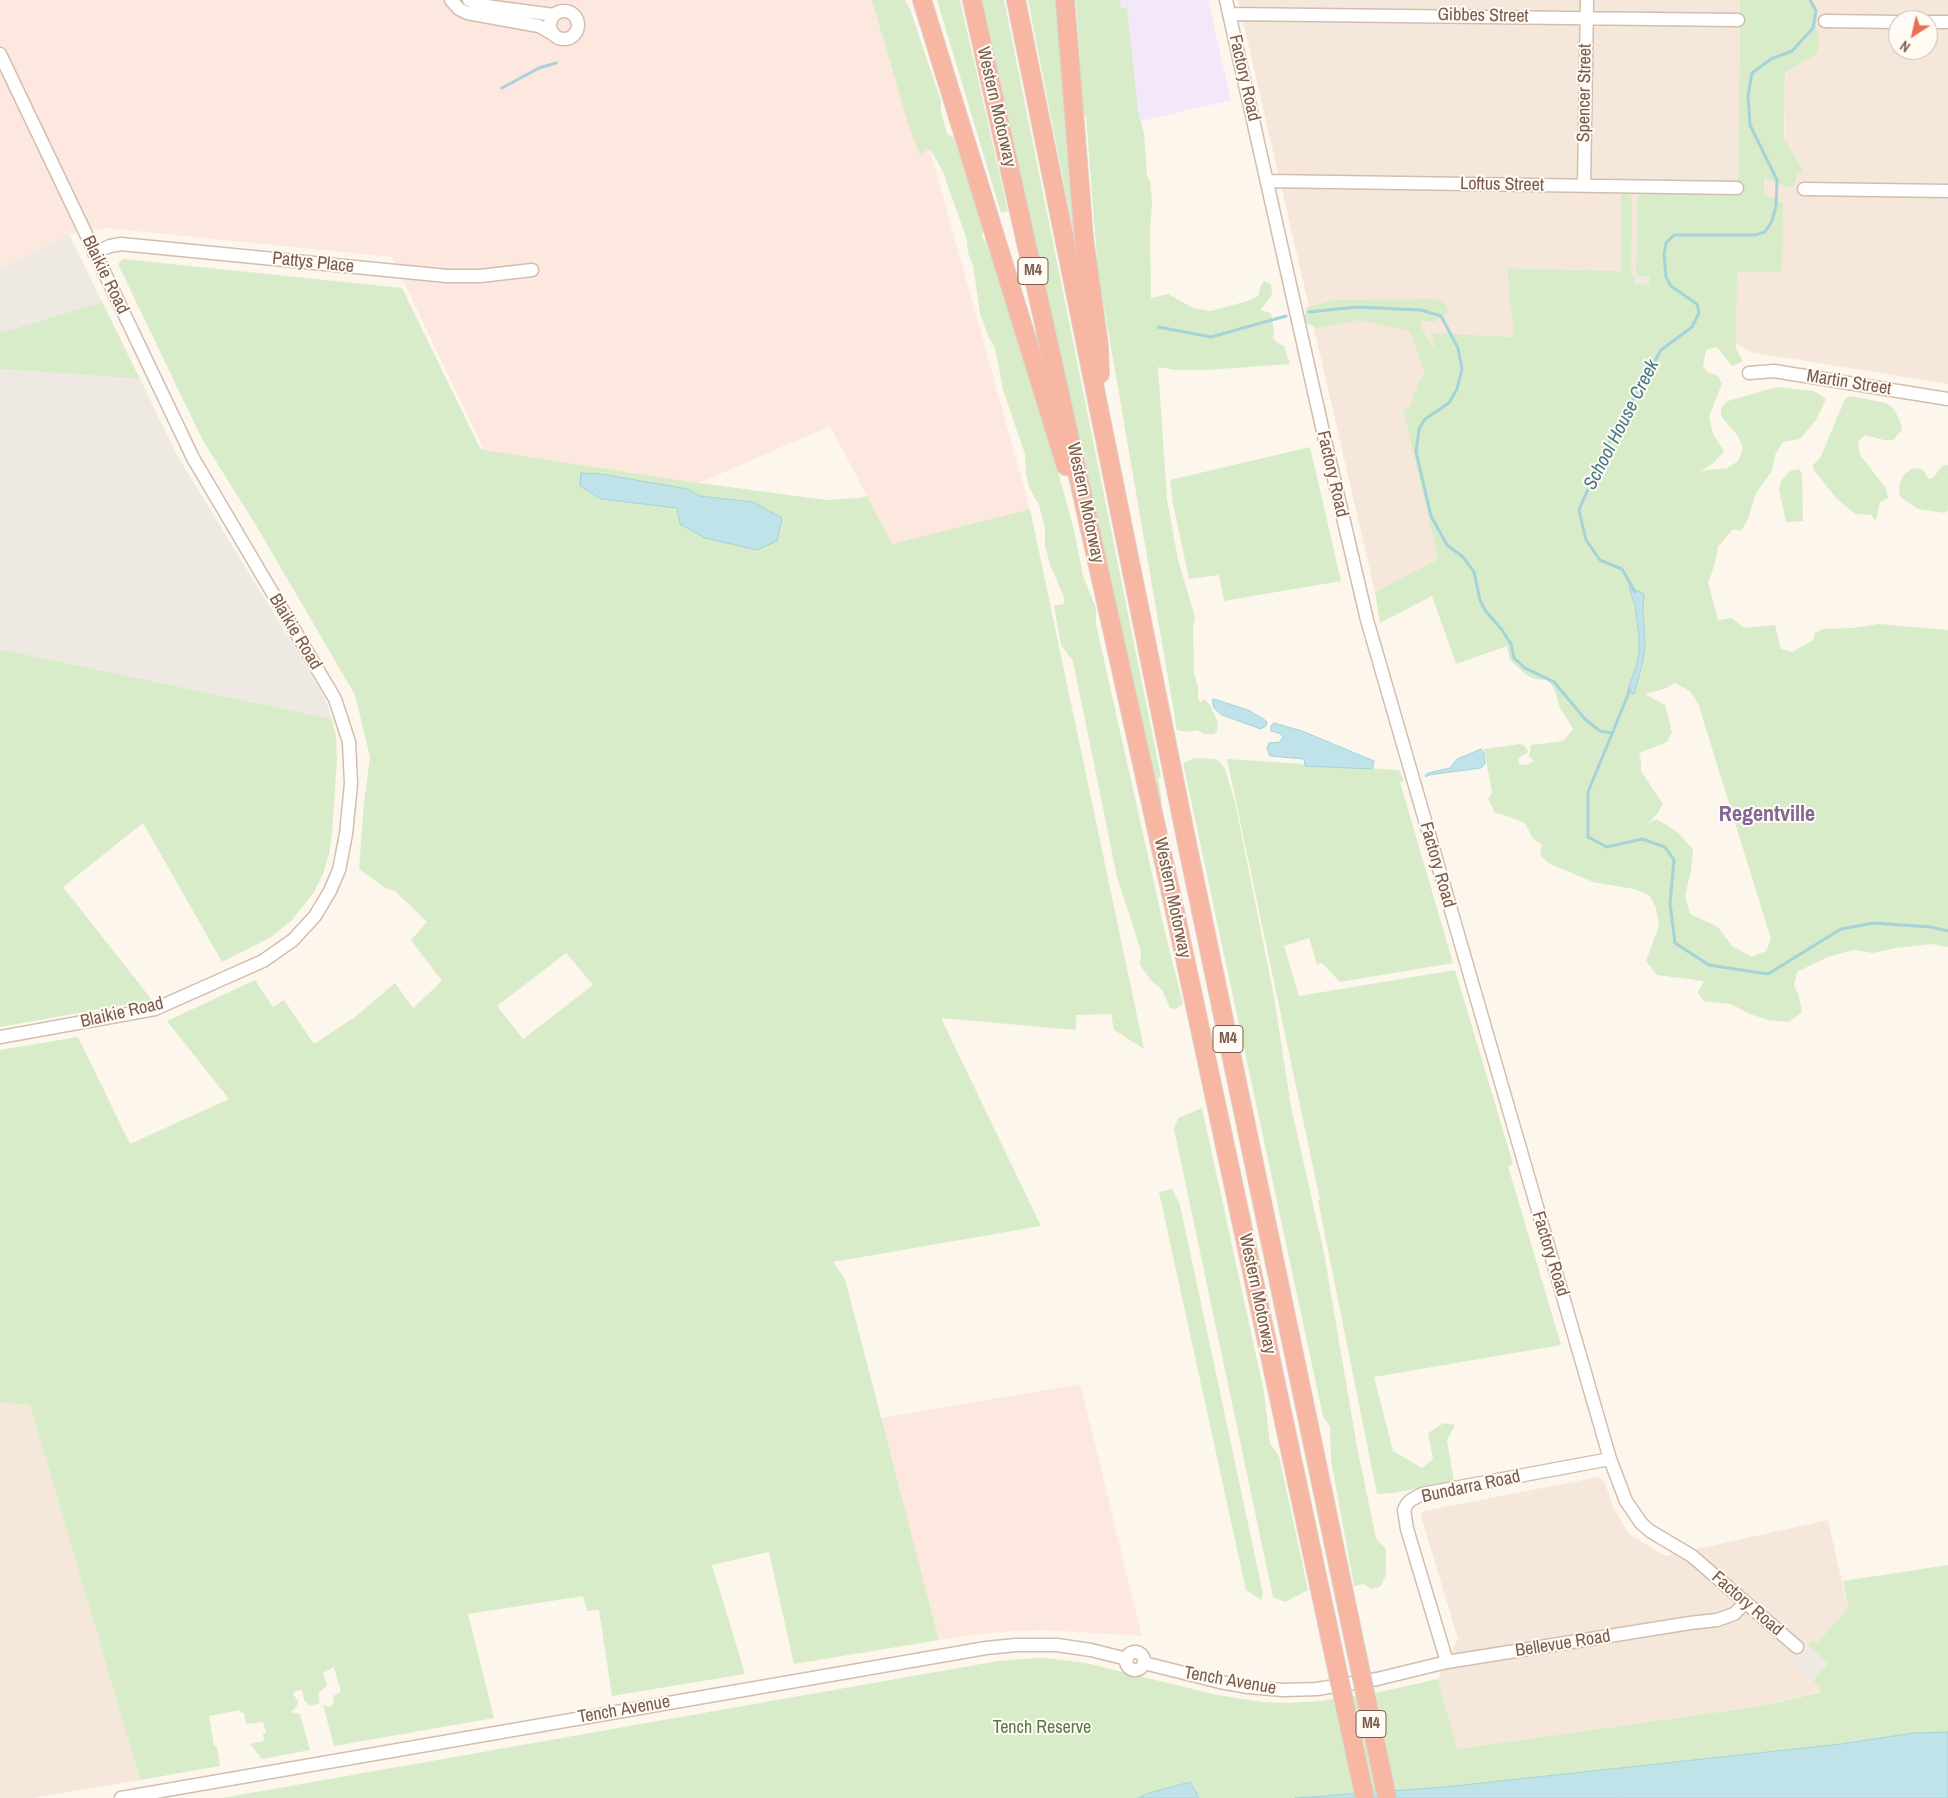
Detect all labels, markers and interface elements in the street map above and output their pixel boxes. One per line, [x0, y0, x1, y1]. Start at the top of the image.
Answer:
street label: Gibbes Street [1437, 4, 1529, 28]
north arrow [1888, 10, 1938, 60]
street label: Factory Road [1224, 33, 1264, 123]
text: N [1896, 37, 1914, 56]
street label: Spencer Street [1573, 44, 1597, 142]
street label: Western Motorway [972, 45, 1020, 169]
street label: Loftus Street [1460, 173, 1544, 197]
street label: Blaikie Road [77, 232, 133, 318]
street label: Pattys Place [271, 248, 355, 278]
road number: M4 [1018, 258, 1048, 284]
water label: School House Creek [1579, 356, 1665, 494]
street label: Martin Street [1805, 366, 1893, 400]
street label: Factory Road [1312, 429, 1352, 519]
street label: Western Motorway [1062, 441, 1108, 565]
street label: Blaikie Road [264, 590, 326, 674]
district label: Regentville [1719, 802, 1815, 828]
street label: Factory Road [1415, 820, 1459, 910]
street label: Western Motorway [1149, 836, 1195, 960]
street label: Blaikie Road [78, 993, 166, 1033]
road number: M4 [1213, 1026, 1243, 1052]
street label: Factory Road [1527, 1209, 1573, 1299]
street label: Western Motorway [1234, 1232, 1280, 1356]
street label: Bundarra Road [1420, 1466, 1522, 1508]
street label: Factory Road [1707, 1567, 1787, 1641]
street label: Bellevue Road [1514, 1626, 1612, 1662]
street label: Tench Avenue [1182, 1662, 1278, 1700]
street label: Tench Avenue [576, 1691, 672, 1729]
road number: M4 [1356, 1710, 1386, 1738]
park label: Tench Reserve [993, 1717, 1091, 1739]

